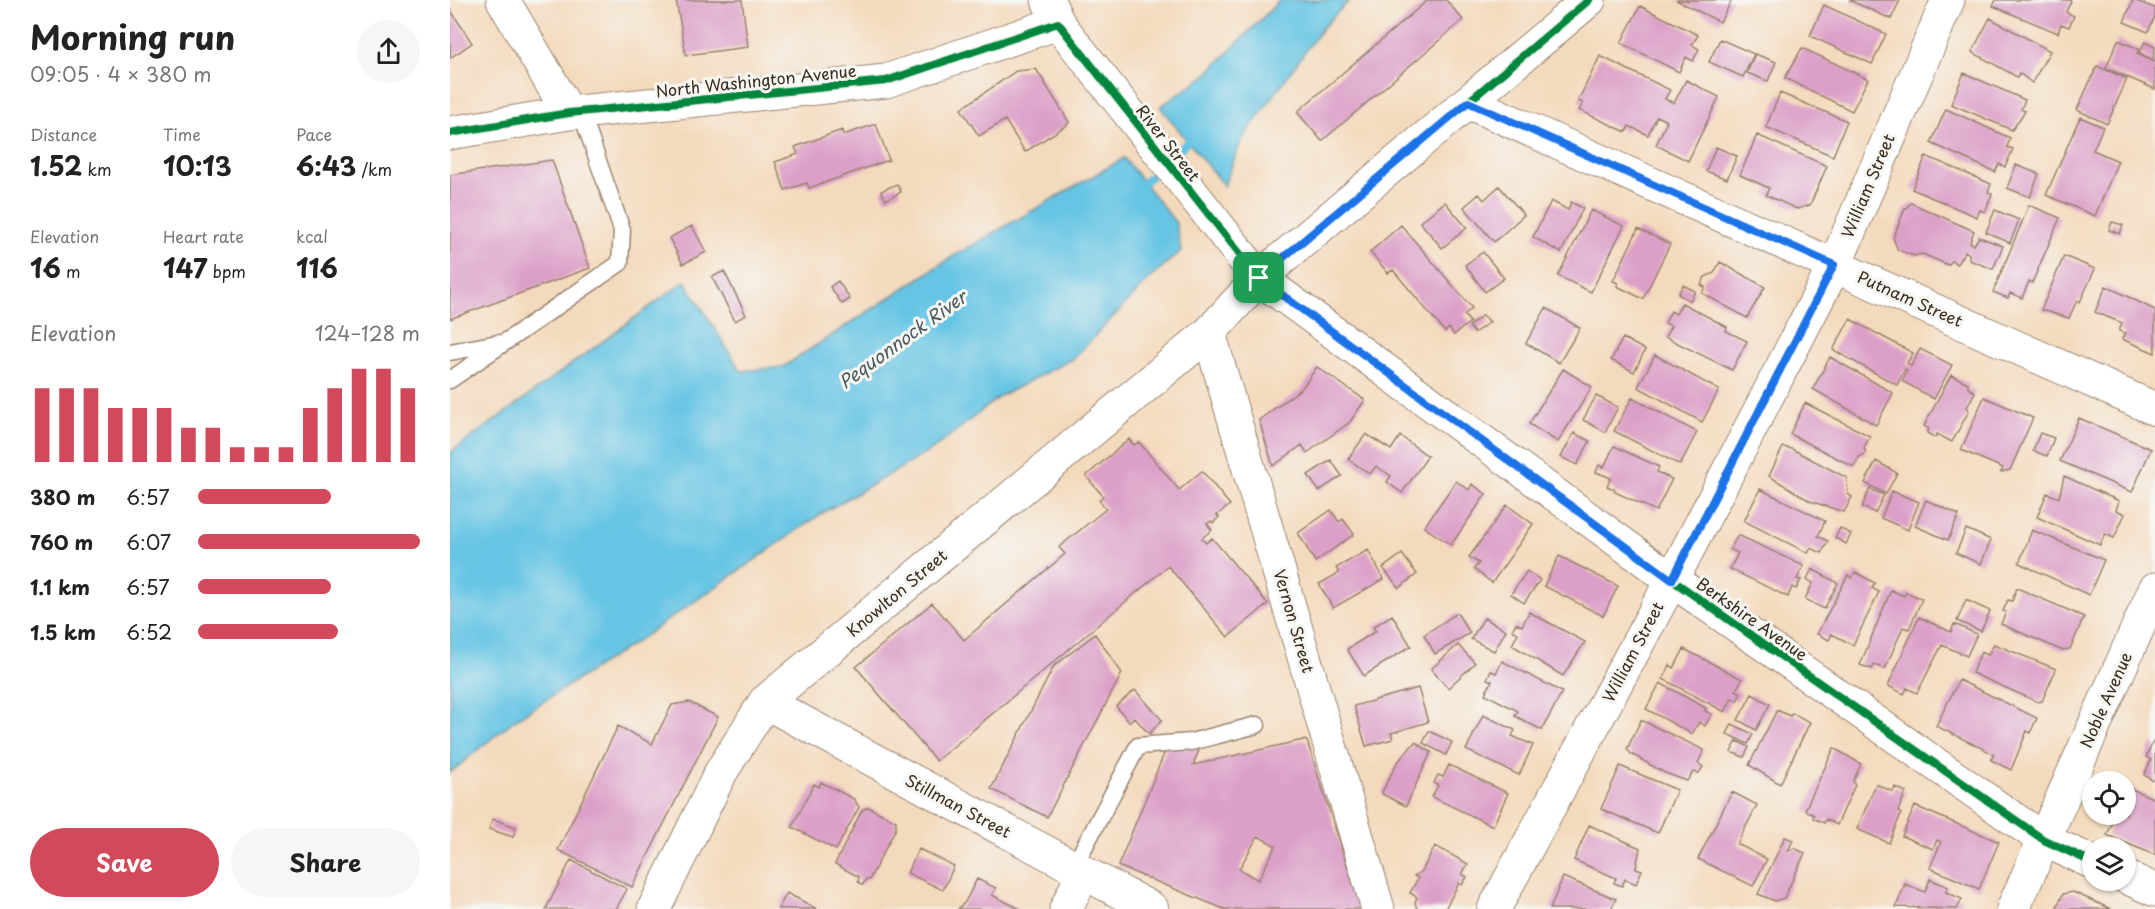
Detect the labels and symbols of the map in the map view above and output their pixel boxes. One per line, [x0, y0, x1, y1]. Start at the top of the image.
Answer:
street label: North Washington Avenue [654, 58, 858, 102]
street label: River Street [1131, 99, 1207, 186]
street label: William Street [1834, 129, 1900, 241]
pin [1233, 252, 1284, 303]
street label: Putnam Street [1854, 264, 1967, 332]
water label: Pequonnock River [833, 281, 974, 394]
street label: Knowlton Street [841, 543, 952, 642]
street label: Vernon Street [1269, 566, 1321, 676]
street label: Berkshire Avenue [1692, 571, 1813, 666]
street label: William Street [1595, 597, 1669, 706]
street label: Noble Avenue [2073, 648, 2137, 751]
street label: Stillman Street [901, 767, 1016, 843]

